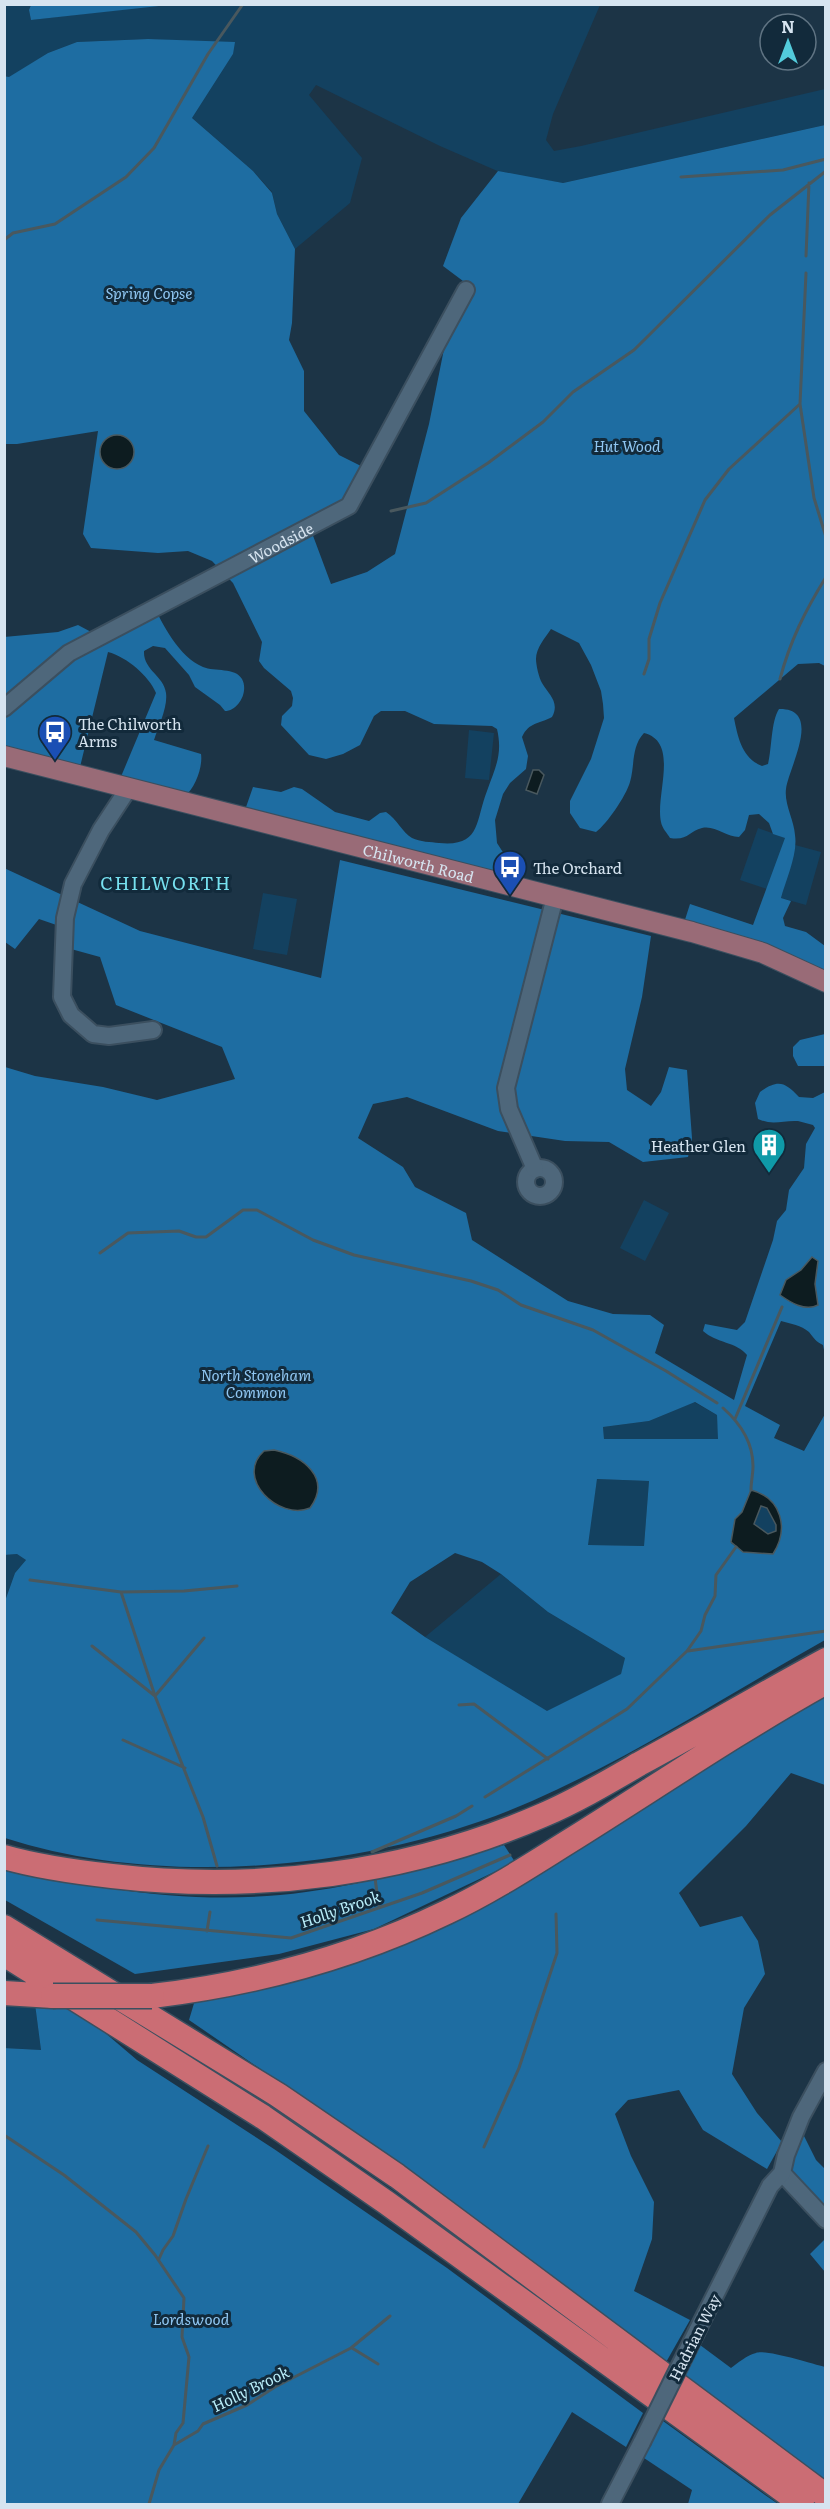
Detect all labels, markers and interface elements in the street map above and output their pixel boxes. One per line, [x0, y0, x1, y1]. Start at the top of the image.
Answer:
north arrow [758, 12, 818, 72]
text: N [781, 14, 795, 38]
park label: Spring Copse [106, 281, 192, 304]
park label: Hut Wood [593, 434, 661, 457]
street label: Woodside [244, 515, 317, 569]
place label: The Chilworth Arms [78, 712, 182, 752]
bus stop icon: The Chilworth Arms [37, 714, 73, 761]
street label: Chilworth Road [361, 837, 477, 887]
bus stop icon: The Orchard [492, 849, 528, 896]
place label: The Orchard [533, 856, 622, 879]
district label: CHILWORTH [100, 869, 232, 896]
building icon: Heather Glen [751, 1127, 787, 1174]
place label: Heather Glen [651, 1134, 746, 1157]
park label: North Stoneham Common [201, 1363, 311, 1403]
water label: Holly Brook [297, 1883, 384, 1933]
street label: Hadrian Way [662, 2289, 726, 2384]
park label: Lordswood [153, 2307, 230, 2330]
water label: Holly Brook [207, 2359, 293, 2417]

